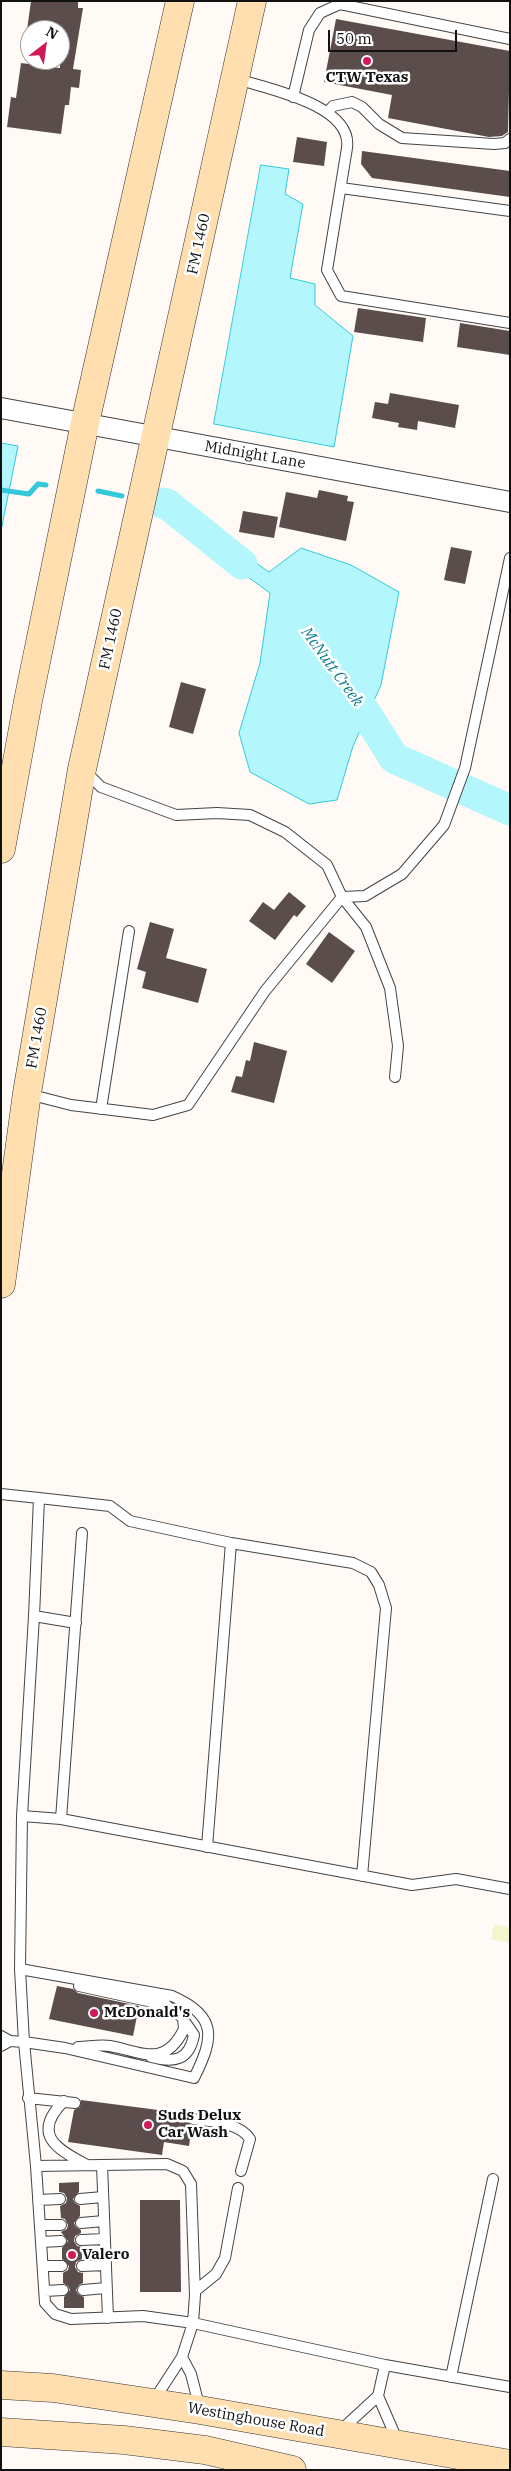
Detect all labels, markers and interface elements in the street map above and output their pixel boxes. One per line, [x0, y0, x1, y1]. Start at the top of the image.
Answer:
north arrow [20, 20, 70, 70]
scale bar [331, 20, 460, 52]
text: N [43, 22, 61, 43]
text: 50 m [336, 29, 372, 48]
marker: CTW Texas [361, 55, 373, 67]
place label: CTW Texas [326, 69, 408, 87]
street label: FM 1460 [184, 212, 214, 276]
street label: Midnight Lane [203, 437, 307, 473]
street label: FM 1460 [96, 607, 126, 671]
water label: McNutt Creek [297, 624, 367, 710]
street label: FM 1460 [23, 1006, 51, 1070]
place label: McDonald's [104, 2004, 190, 2022]
marker: McDonald's [88, 2007, 100, 2019]
place label: Suds Delux Car Wash [158, 2107, 241, 2142]
marker: Suds Delux Car Wash [142, 2119, 154, 2131]
place label: Valero [82, 2246, 129, 2264]
marker: Valero [66, 2249, 78, 2261]
street label: Westinghouse Road [186, 2399, 326, 2441]

